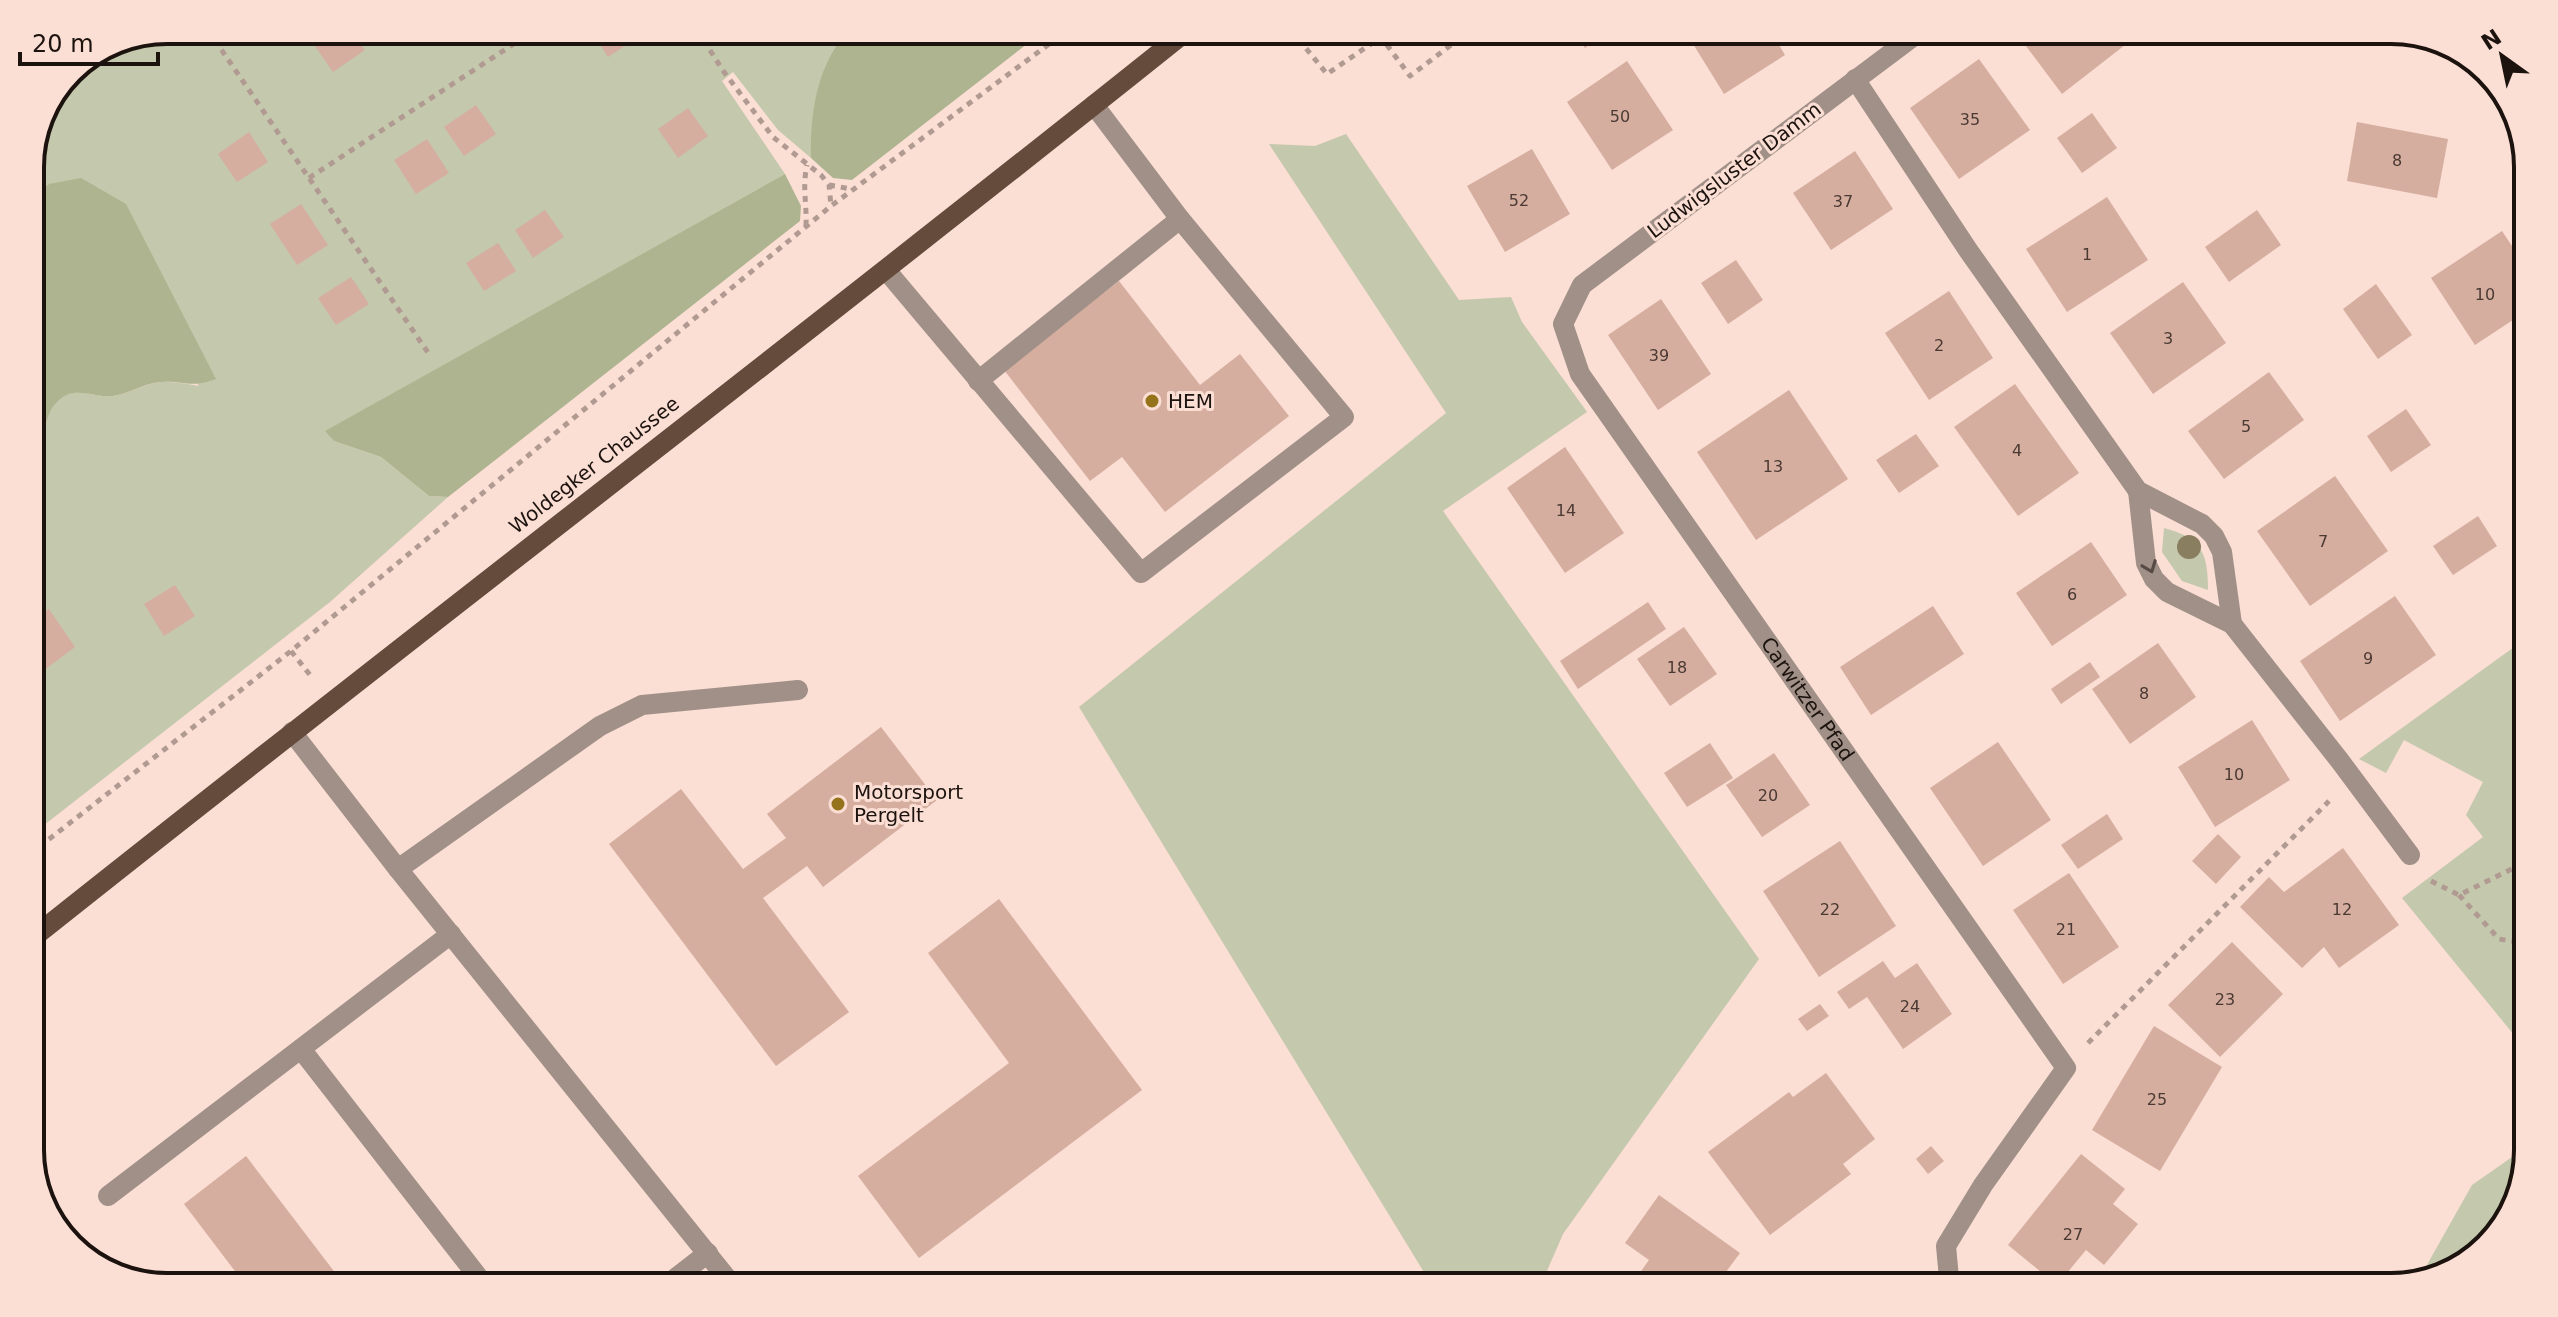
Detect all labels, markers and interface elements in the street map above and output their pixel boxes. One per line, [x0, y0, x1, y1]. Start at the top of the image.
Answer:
scale bar [20, 16, 158, 66]
north arrow [2462, 16, 2542, 96]
text: N [2477, 24, 2506, 55]
text: 20 m [32, 30, 94, 58]
street label: Ludwigsluster Damm [1642, 97, 1826, 243]
house number: 50 [1610, 107, 1630, 126]
house number: 35 [1960, 110, 1980, 129]
house number: 8 [2392, 151, 2402, 170]
house number: 52 [1509, 191, 1529, 210]
house number: 37 [1833, 192, 1853, 211]
house number: 1 [2082, 245, 2092, 264]
house number: 10 [2475, 285, 2495, 304]
house number: 3 [2163, 329, 2173, 348]
house number: 2 [1934, 336, 1944, 355]
house number: 39 [1649, 346, 1669, 365]
place label: HEM [1168, 389, 1213, 413]
street label: Woldegker Chaussee [504, 391, 684, 539]
marker: HEM [1143, 392, 1161, 410]
house number: 5 [2241, 417, 2251, 436]
house number: 4 [2012, 441, 2022, 460]
house number: 13 [1763, 457, 1783, 476]
house number: 14 [1556, 501, 1576, 520]
house number: 7 [2318, 532, 2328, 551]
one-way arrow [2140, 560, 2157, 574]
house number: 6 [2067, 585, 2077, 604]
street label: Carwitzer Pfad [1756, 632, 1859, 766]
house number: 9 [2363, 649, 2373, 668]
house number: 18 [1667, 658, 1687, 677]
house number: 8 [2139, 684, 2149, 703]
house number: 10 [2224, 765, 2244, 784]
place label: Motorsport Pergelt [854, 780, 963, 827]
house number: 20 [1758, 786, 1778, 805]
marker: Motorsport Pergelt [829, 795, 847, 813]
house number: 22 [1820, 900, 1840, 919]
house number: 12 [2332, 900, 2352, 919]
house number: 21 [2056, 920, 2076, 939]
house number: 23 [2215, 990, 2235, 1009]
house number: 24 [1900, 997, 1920, 1016]
house number: 25 [2147, 1090, 2167, 1109]
house number: 27 [2063, 1225, 2083, 1244]

